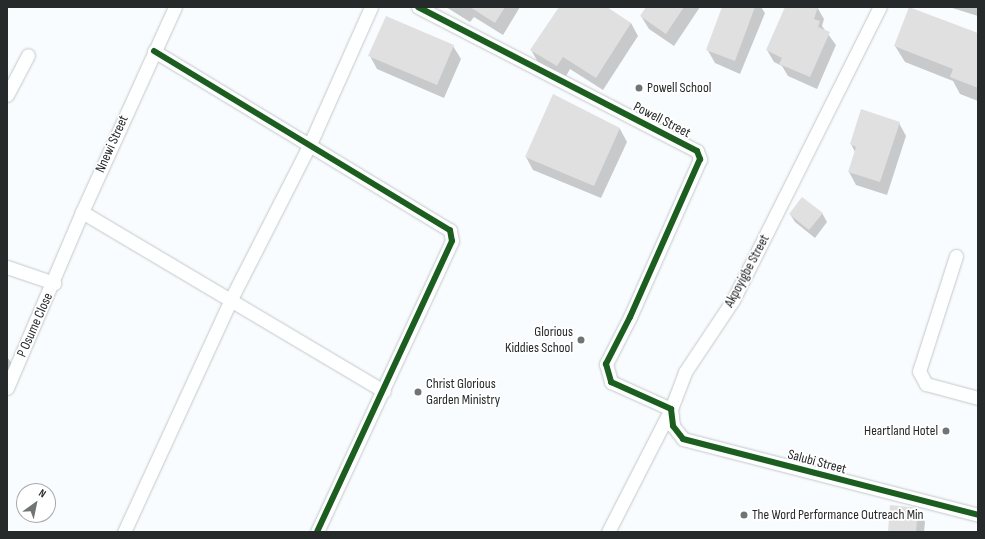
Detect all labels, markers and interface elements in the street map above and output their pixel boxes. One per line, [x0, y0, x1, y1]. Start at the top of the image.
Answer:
place label: Powell School [647, 80, 711, 96]
marker: Powell School [634, 83, 644, 93]
street label: Powell Street [631, 98, 693, 142]
street label: Nnewi Street [92, 113, 132, 175]
street label: Akpoyigbe Street [721, 232, 773, 310]
street label: P Osume Close [13, 290, 57, 360]
place label: Glorious Kiddies School [505, 324, 573, 356]
marker: Glorious Kiddies School [576, 335, 586, 345]
place label: Christ Glorious Garden Ministry [426, 376, 500, 408]
marker: Christ Glorious Garden Ministry [413, 387, 423, 397]
place label: Heartland Hotel [864, 423, 938, 439]
marker: Heartland Hotel [941, 426, 951, 436]
street label: Salubi Street [786, 446, 848, 478]
north arrow [16, 483, 56, 523]
text: N [36, 486, 48, 500]
place label: The Word Performance Outreach Min [752, 507, 924, 523]
marker: The Word Performance Outreach Min [739, 510, 749, 520]

